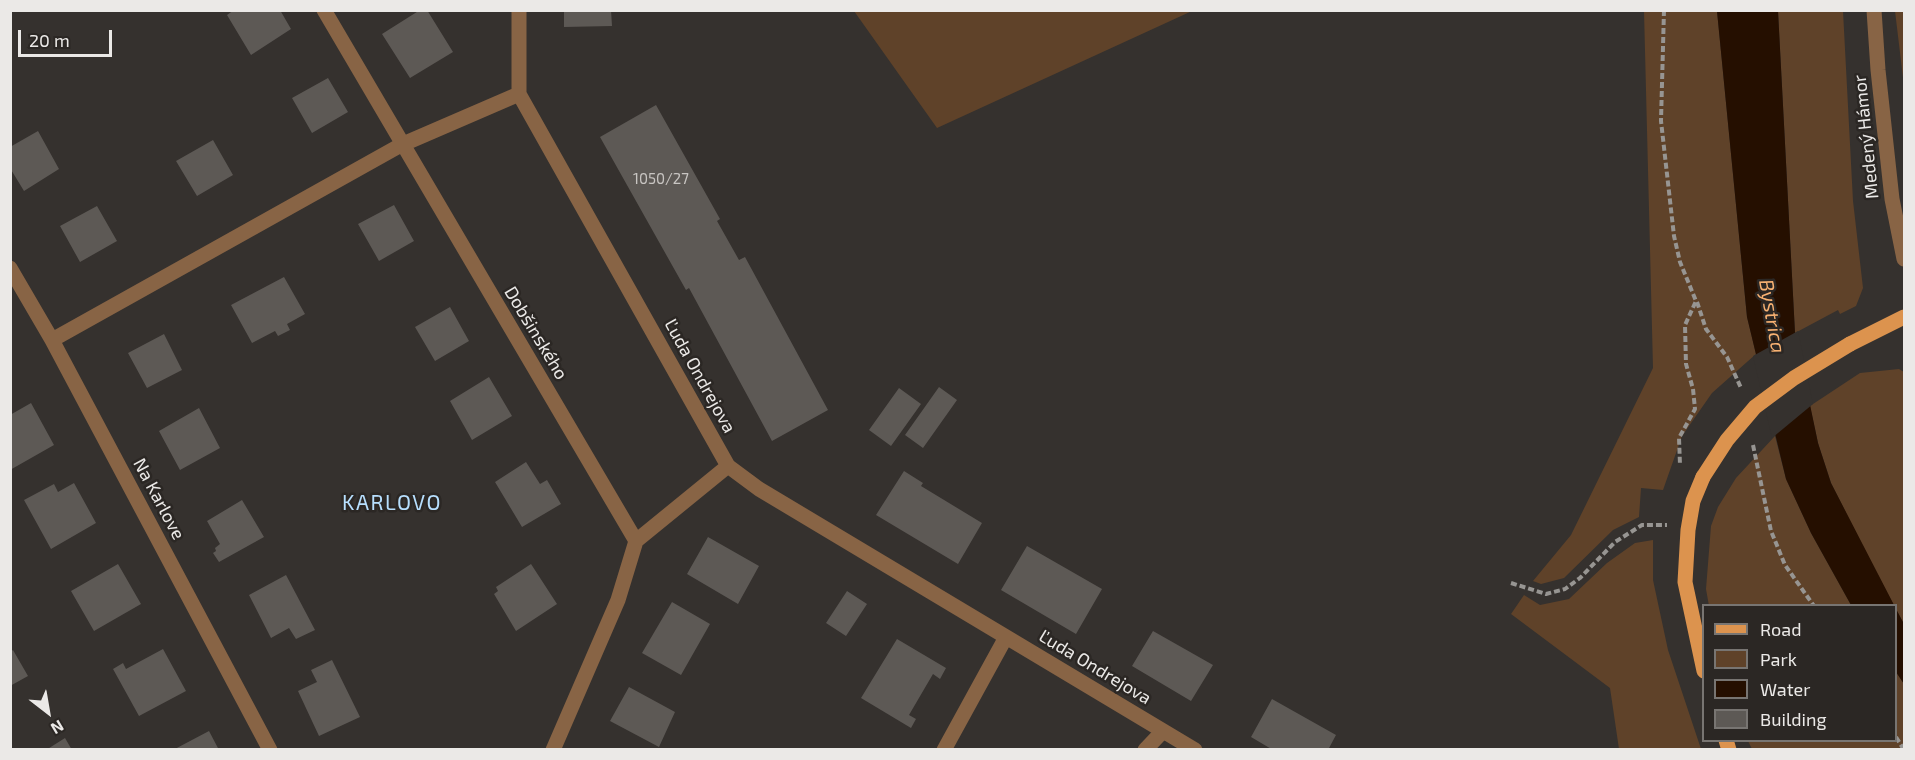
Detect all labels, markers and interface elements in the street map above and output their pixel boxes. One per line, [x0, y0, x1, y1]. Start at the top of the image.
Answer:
scale bar [21, 18, 116, 56]
text: 20 m [29, 29, 70, 51]
street label: Medený Hámor [1849, 74, 1883, 200]
house number: 1050/27 [633, 170, 689, 188]
water label: Bystrica [1754, 277, 1790, 355]
street label: Dobšinského [500, 282, 572, 384]
street label: Ľuda Ondrejova [660, 315, 740, 437]
street label: Na Karlove [129, 455, 189, 543]
district label: KARLOVO [342, 490, 442, 516]
legend [1702, 604, 1897, 742]
text: Road [1760, 618, 1801, 640]
street label: Ľuda Ondrejova [1035, 625, 1155, 709]
text: Park [1760, 648, 1797, 670]
text: Water [1760, 678, 1810, 700]
north arrow [18, 682, 78, 742]
text: Building [1760, 708, 1827, 730]
text: N [48, 717, 67, 739]

